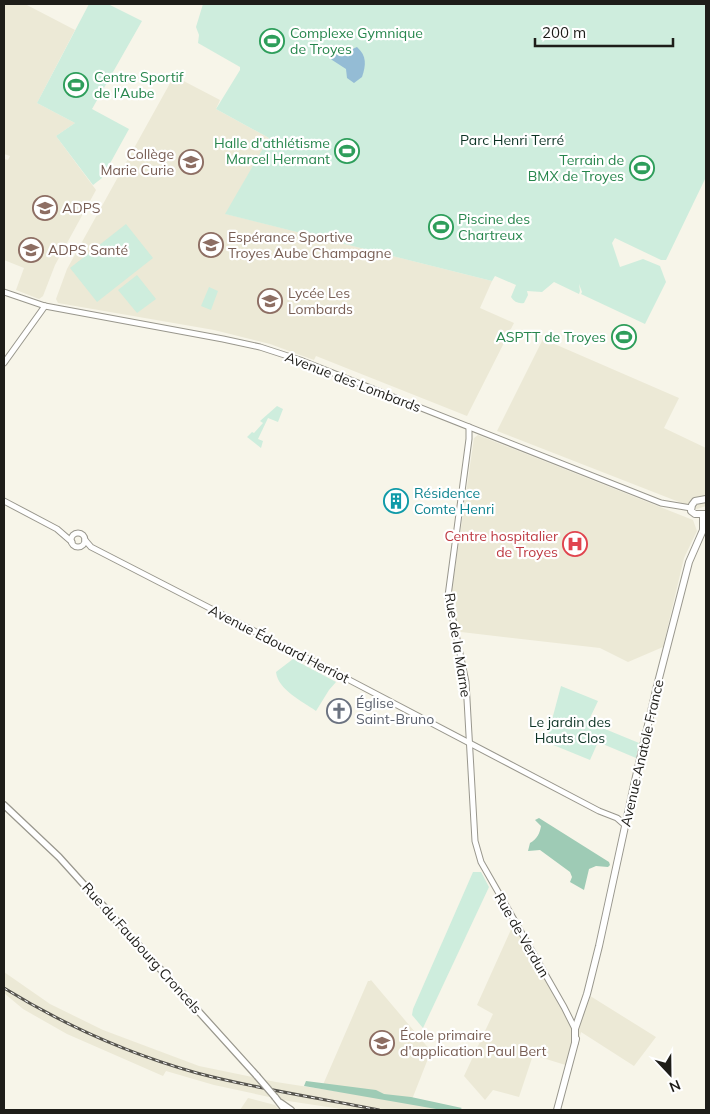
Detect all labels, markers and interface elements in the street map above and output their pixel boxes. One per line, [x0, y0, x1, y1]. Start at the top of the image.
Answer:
scale bar [535, 15, 672, 47]
text: 200 m [542, 23, 586, 42]
place label: Complexe Gymnique de Troyes [290, 24, 423, 58]
sports icon: Complexe Gymnique de Troyes [259, 28, 285, 54]
place label: Centre Sportif de l'Aube [94, 68, 184, 102]
sports icon: Centre Sportif de l'Aube [63, 72, 89, 98]
park label: Parc Henri Terré [460, 131, 564, 149]
place label: Halle d'athlétisme Marcel Hermant [214, 134, 330, 168]
sports icon: Halle d'athlétisme Marcel Hermant [334, 138, 360, 164]
place label: Collège Marie Curie [100, 145, 174, 179]
school or university icon: Collège Marie Curie [178, 149, 204, 175]
place label: Terrain de BMX de Troyes [528, 151, 624, 185]
sports icon: Terrain de BMX de Troyes [629, 155, 655, 181]
school or university icon: ADPS [32, 195, 58, 221]
place label: ADPS [62, 199, 101, 217]
place label: Piscine des Chartreux [458, 210, 530, 244]
sports icon: Piscine des Chartreux [428, 214, 454, 240]
place label: Espérance Sportive Troyes Aube Champagne [228, 228, 391, 262]
school or university icon: Espérance Sportive Troyes Aube Champagne [198, 232, 224, 258]
school or university icon: ADPS Santé [18, 237, 44, 263]
place label: ADPS Santé [48, 241, 128, 259]
place label: Lycée Les Lombards [288, 284, 353, 318]
school or university icon: Lycée Les Lombards [257, 288, 283, 314]
sports icon: ASPTT de Troyes [611, 324, 637, 350]
place label: ASPTT de Troyes [496, 328, 606, 346]
street label: Avenue des Lombards [283, 348, 424, 416]
place label: Résidence Comte Henri [414, 484, 494, 518]
building icon: Résidence Comte Henri [383, 488, 409, 514]
place label: Centre hospitalier de Troyes [444, 527, 559, 561]
hospital icon: Centre hospitalier de Troyes [562, 531, 588, 557]
street label: Rue de la Marne [441, 592, 475, 698]
street label: Avenue Édouard Herriot [206, 601, 352, 687]
street label: Avenue Anatole France [616, 678, 668, 828]
place label: Église Saint-Bruno [356, 694, 434, 728]
church icon: Église Saint-Bruno [326, 698, 352, 724]
park label: Le jardin des Hauts Clos [529, 713, 611, 747]
street label: Rue du Faubourg Croncels [78, 879, 206, 1017]
street label: Rue de Verdun [490, 889, 554, 981]
place label: École primaire d'application Paul Bert [400, 1026, 547, 1060]
school or university icon: École primaire d'application Paul Bert [369, 1030, 395, 1056]
north arrow [645, 1049, 695, 1099]
text: N [667, 1076, 683, 1096]

